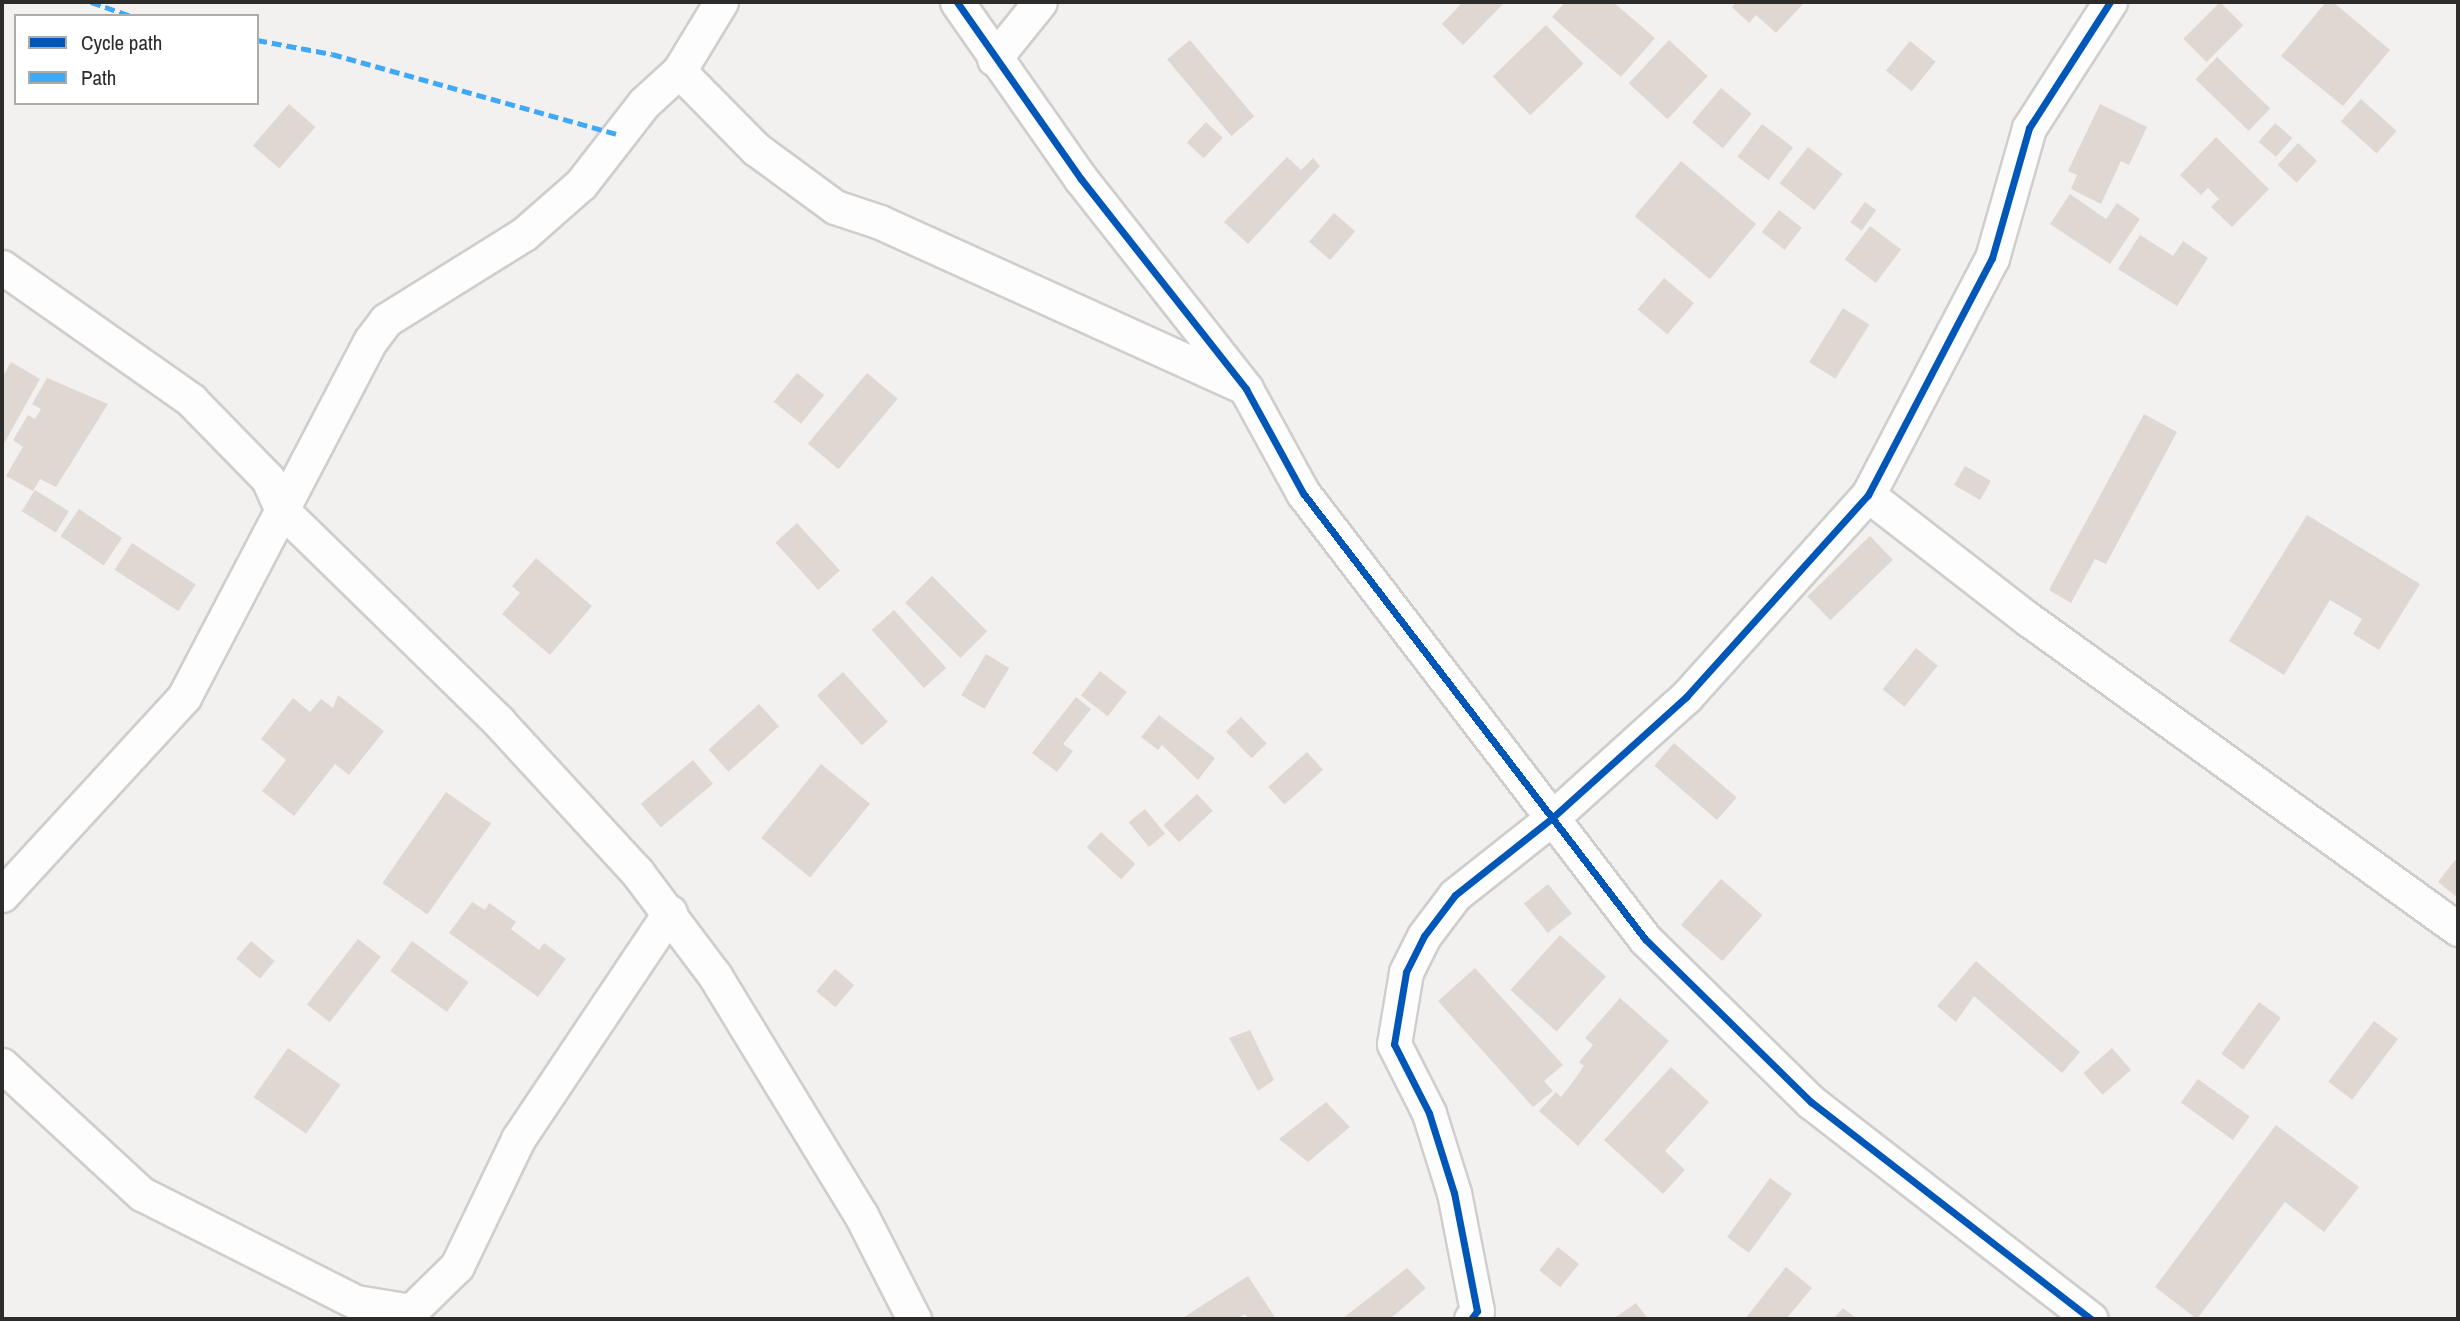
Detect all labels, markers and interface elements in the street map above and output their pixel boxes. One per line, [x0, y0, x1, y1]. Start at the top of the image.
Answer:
legend [14, 14, 259, 105]
text: Cycle path [81, 28, 162, 57]
text: Path [81, 63, 116, 92]

